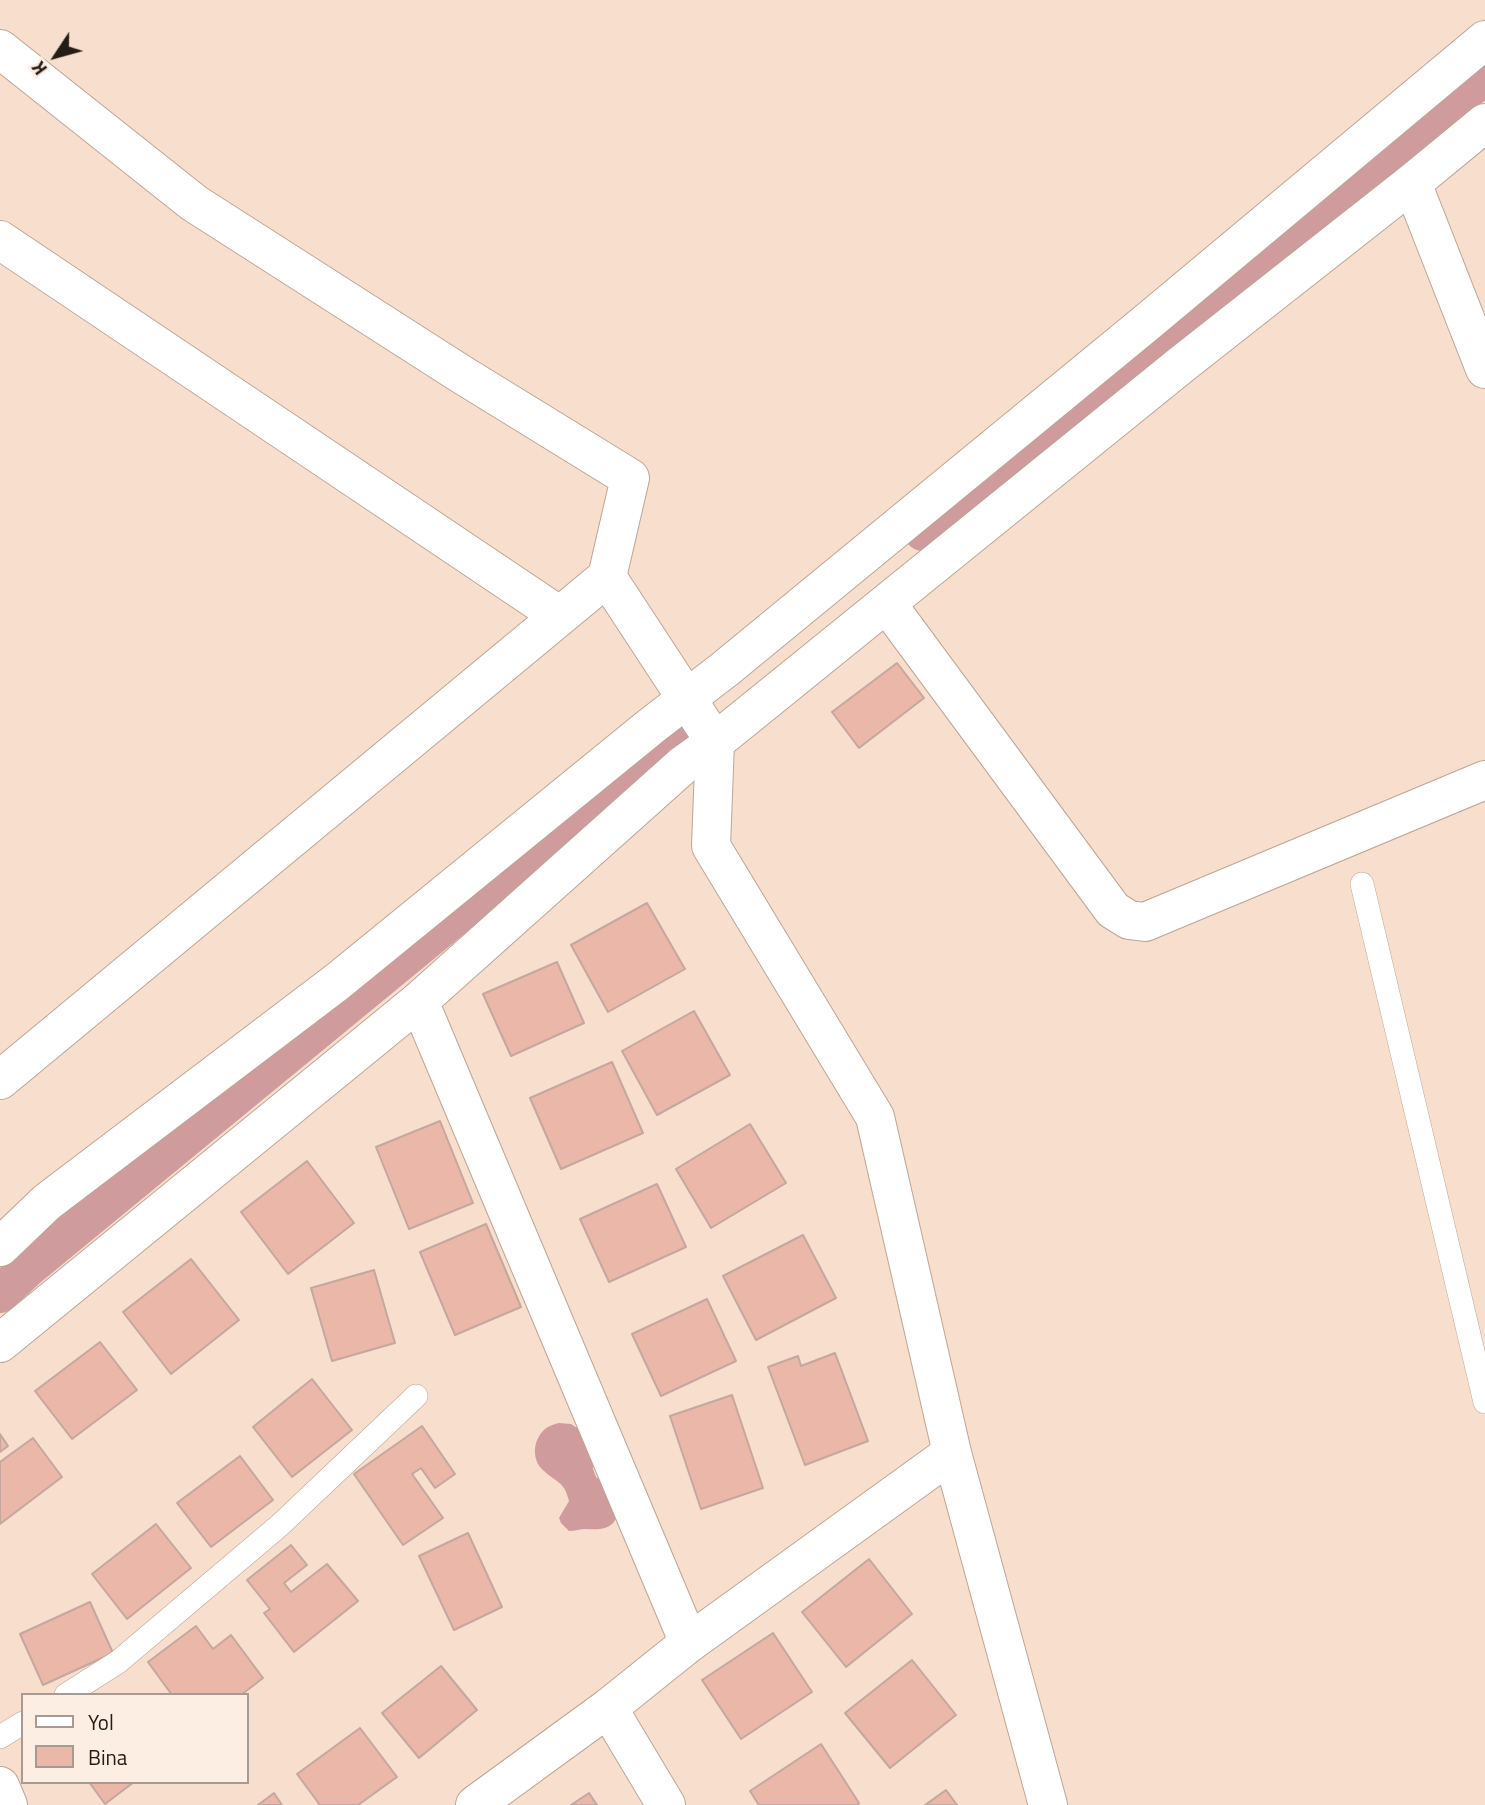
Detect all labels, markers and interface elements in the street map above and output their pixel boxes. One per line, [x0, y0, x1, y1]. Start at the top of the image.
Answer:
north arrow [21, 21, 91, 91]
text: K [24, 56, 54, 82]
legend [21, 1693, 248, 1784]
text: Yol [88, 1706, 114, 1738]
text: Bina [88, 1741, 127, 1773]

